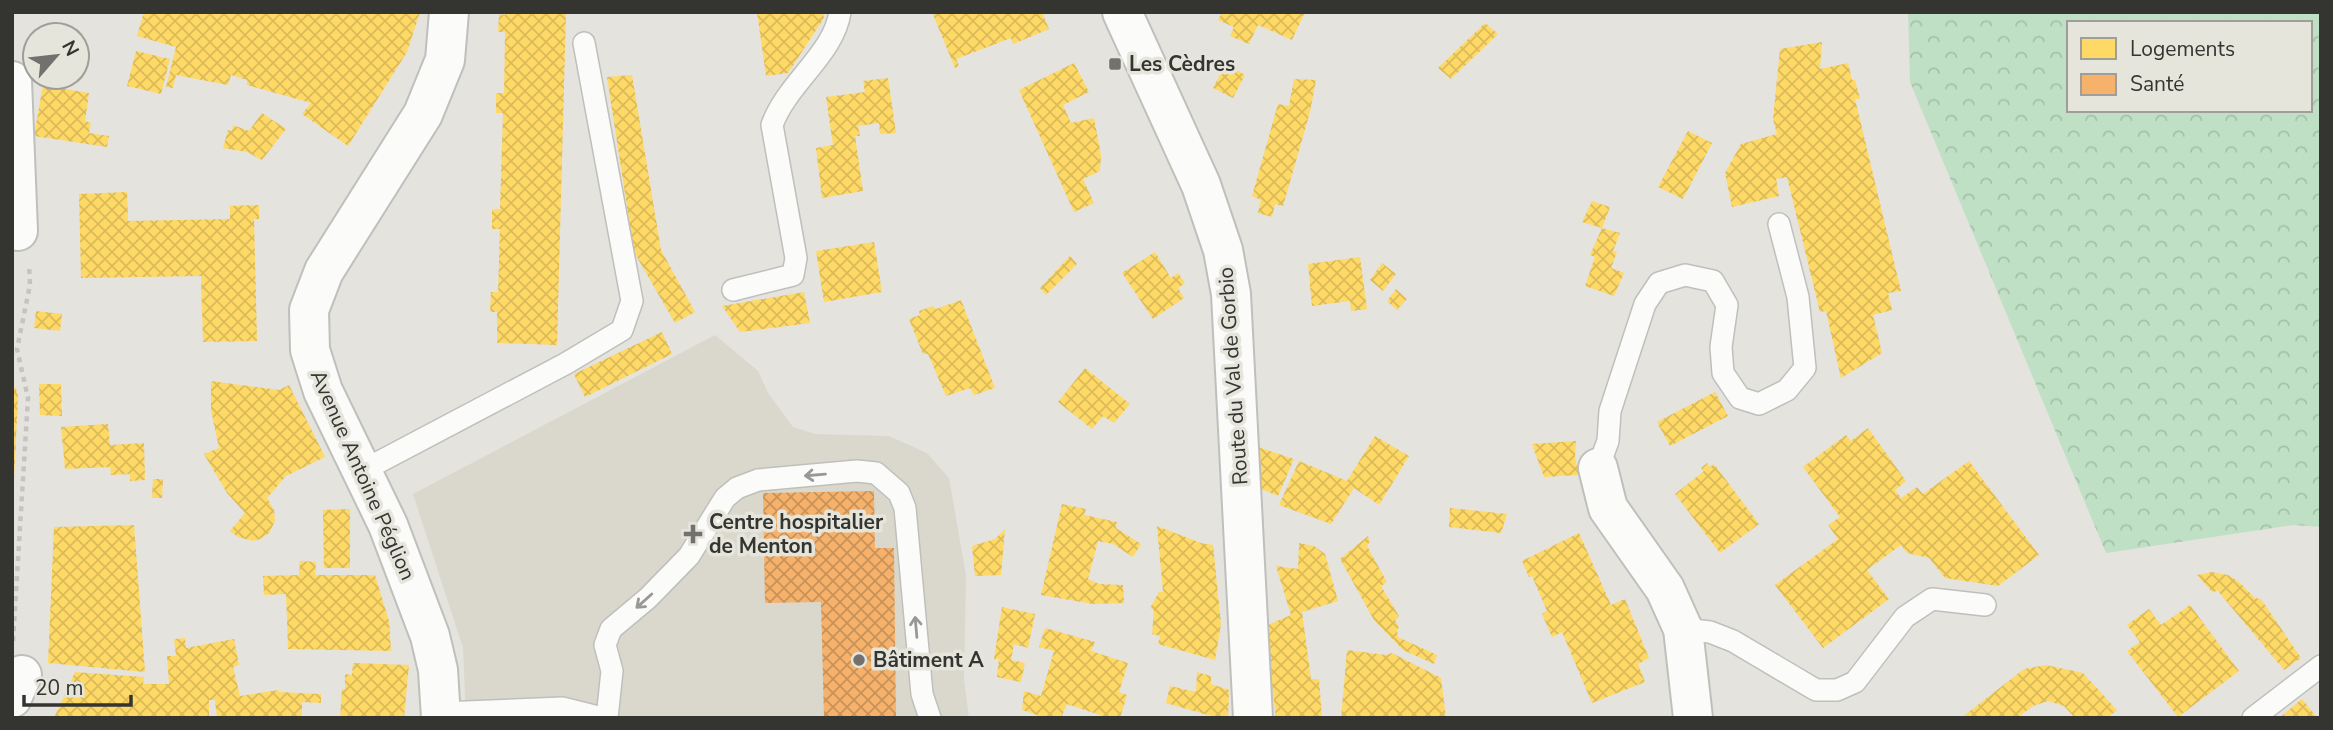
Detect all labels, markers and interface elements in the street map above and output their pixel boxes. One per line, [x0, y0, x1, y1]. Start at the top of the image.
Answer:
north arrow [21, 21, 91, 91]
legend [2067, 21, 2312, 112]
text: Logements [2130, 35, 2235, 63]
text: N [55, 36, 85, 61]
place label: Les Cèdres [1129, 50, 1235, 78]
marker: Les Cèdres [1107, 56, 1123, 72]
text: Santé [2130, 70, 2184, 98]
street label: Route du Val de Gorbio [1211, 266, 1255, 486]
street label: Avenue Antoine Péglion [304, 365, 422, 585]
one-way arrow [804, 469, 827, 482]
place label: Centre hospitalier de Menton [709, 508, 884, 560]
marker: Centre hospitalier de Menton [683, 524, 703, 544]
one-way arrow [635, 593, 653, 609]
one-way arrow [909, 616, 922, 638]
place label: Bâtiment A [873, 646, 984, 674]
marker: Bâtiment A [851, 652, 867, 668]
scale bar [24, 664, 131, 708]
text: 20 m [35, 674, 84, 702]

